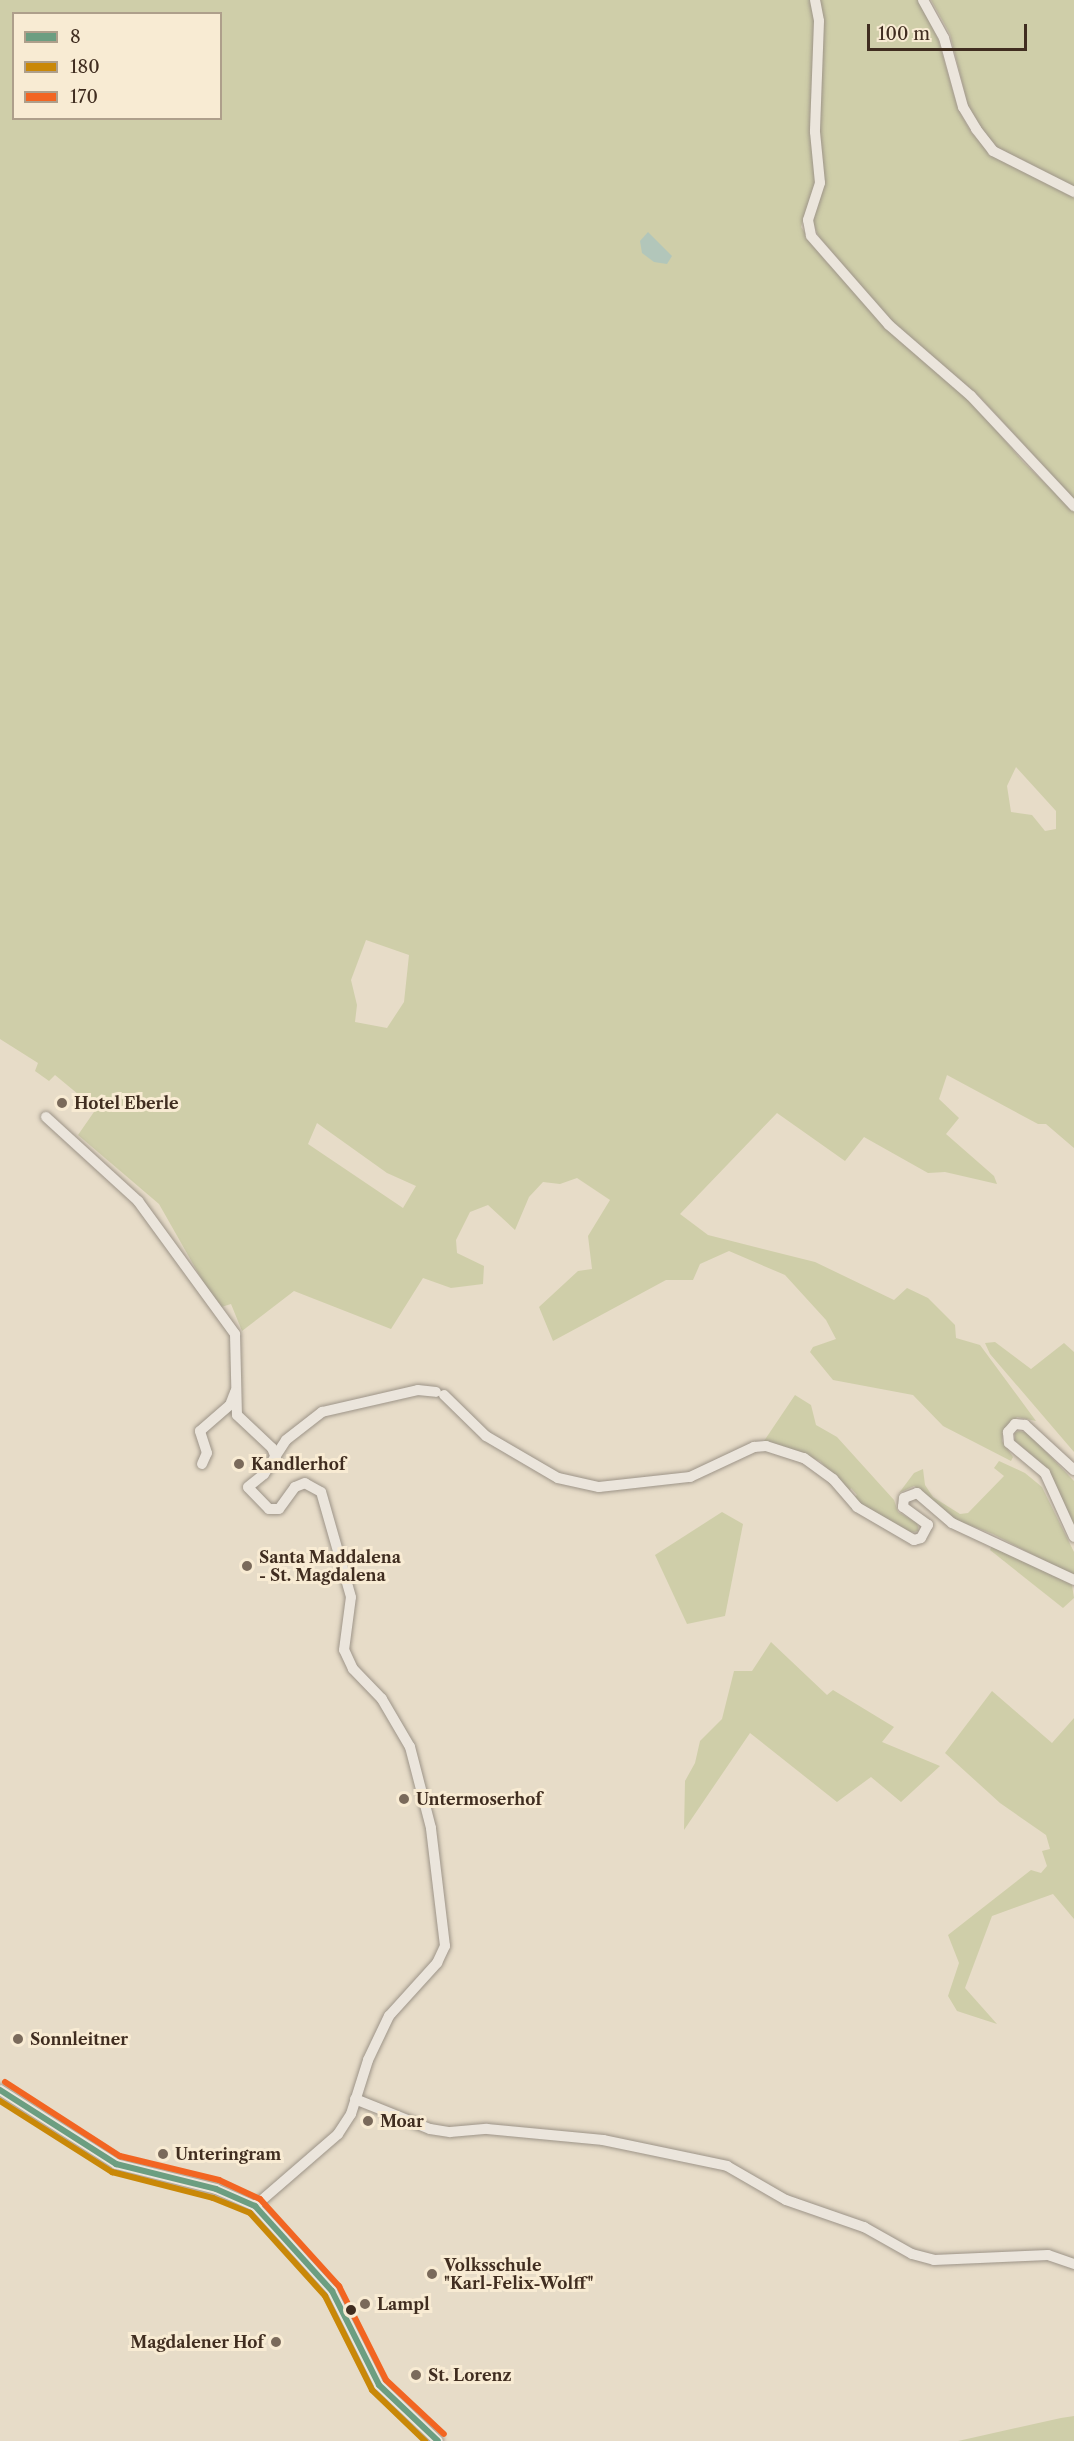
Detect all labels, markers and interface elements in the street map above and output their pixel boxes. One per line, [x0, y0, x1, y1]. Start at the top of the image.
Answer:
legend [12, 12, 222, 120]
scale bar [870, 12, 1030, 50]
text: 100 m [878, 23, 930, 45]
text: 8 [70, 26, 81, 48]
text: 180 [70, 56, 100, 78]
text: 170 [70, 86, 98, 108]
place label: Hotel Eberle [74, 1093, 179, 1113]
marker: Hotel Eberle [55, 1096, 69, 1110]
place label: Kandlerhof [251, 1454, 345, 1474]
marker: Kandlerhof [232, 1457, 246, 1471]
place label: Santa Maddalena - St. Magdalena [259, 1547, 401, 1585]
marker: Santa Maddalena - St. Magdalena [240, 1559, 254, 1573]
place label: Untermoserhof [416, 1789, 542, 1809]
marker: Untermoserhof [397, 1792, 411, 1806]
place label: Sonnleitner [30, 2029, 128, 2049]
marker: Sonnleitner [11, 2032, 25, 2046]
place label: Moar [380, 2111, 424, 2131]
marker: Moar [361, 2114, 375, 2128]
place label: Unteringram [175, 2144, 281, 2164]
marker: Unteringram [156, 2147, 170, 2161]
place label: Volksschule "Karl-Felix-Wolff" [444, 2255, 593, 2293]
marker: Volksschule "Karl-Felix-Wolff" [425, 2267, 439, 2281]
place label: Lampl [377, 2294, 430, 2314]
marker: Lampl [358, 2297, 372, 2311]
unlabelled marker [345, 2304, 357, 2316]
place label: Magdalener Hof [130, 2332, 264, 2352]
marker: Magdalener Hof [269, 2335, 283, 2349]
place label: St. Lorenz [428, 2365, 512, 2385]
marker: St. Lorenz [409, 2368, 423, 2382]

